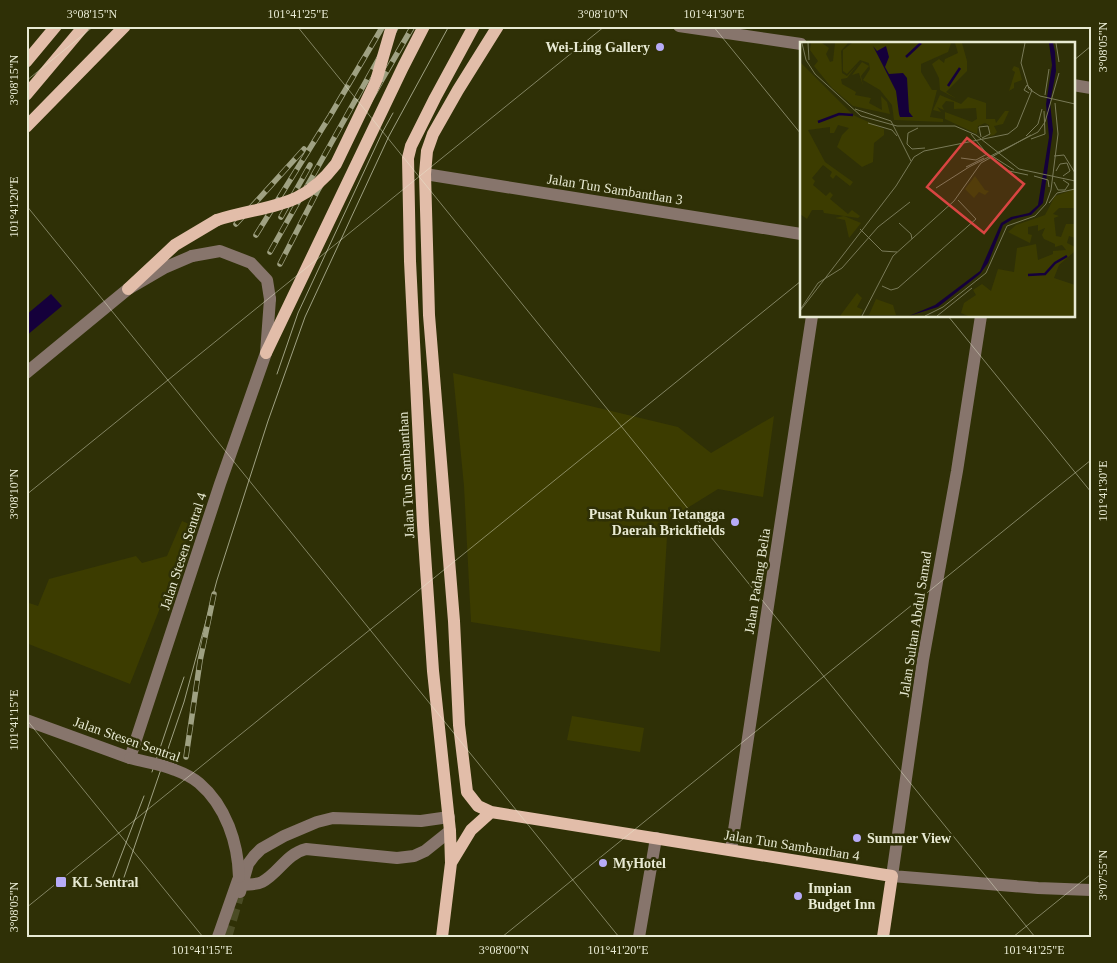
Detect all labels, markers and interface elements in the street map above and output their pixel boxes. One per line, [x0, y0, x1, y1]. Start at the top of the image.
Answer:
text: 3°08'15"N [67, 7, 118, 21]
text: 101°41'25"E [267, 7, 329, 21]
text: 3°08'10"N [578, 7, 629, 21]
text: 101°41'30"E [683, 7, 745, 21]
text: 3°08'05"N [1096, 21, 1110, 72]
place label: Wei-Ling Gallery [545, 40, 650, 55]
marker: Wei-Ling Gallery [654, 41, 666, 53]
inset map [800, 42, 1074, 318]
text: 3°08'15"N [7, 54, 21, 105]
street label: Jalan Tun Sambanthan 3 [546, 171, 684, 208]
text: 101°41'20"E [7, 176, 21, 238]
street label: Jalan Tun Sambanthan [396, 411, 417, 539]
text: 101°41'30"E [1096, 460, 1110, 522]
text: 3°08'10"N [7, 468, 21, 519]
street label: Jalan Stesen Sentral 4 [157, 491, 210, 612]
place label: Pusat Rukun Tetangga Daerah Brickfields [589, 507, 726, 538]
marker: Pusat Rukun Tetangga Daerah Brickfields [729, 516, 741, 528]
street label: Jalan Padang Belia [742, 527, 773, 635]
street label: Jalan Sultan Abdul Samad [897, 550, 934, 698]
text: 101°41'15"E [7, 689, 21, 751]
street label: Jalan Stesen Sentral [71, 714, 182, 765]
street label: Jalan Tun Sambanthan 4 [723, 827, 861, 864]
place label: Summer View [867, 831, 952, 846]
marker: Summer View [851, 832, 863, 844]
text: 3°07'55"N [1096, 849, 1110, 900]
place label: MyHotel [613, 856, 666, 871]
marker: MyHotel [597, 857, 609, 869]
marker: KL Sentral [54, 875, 68, 889]
place label: KL Sentral [72, 875, 139, 890]
text: 3°08'05"N [7, 881, 21, 932]
place label: Impian Budget Inn [808, 881, 876, 912]
marker: Impian Budget Inn [792, 890, 804, 902]
text: 101°41'15"E [171, 943, 233, 957]
text: 3°08'00"N [479, 943, 530, 957]
text: 101°41'20"E [587, 943, 649, 957]
text: 101°41'25"E [1003, 943, 1065, 957]

